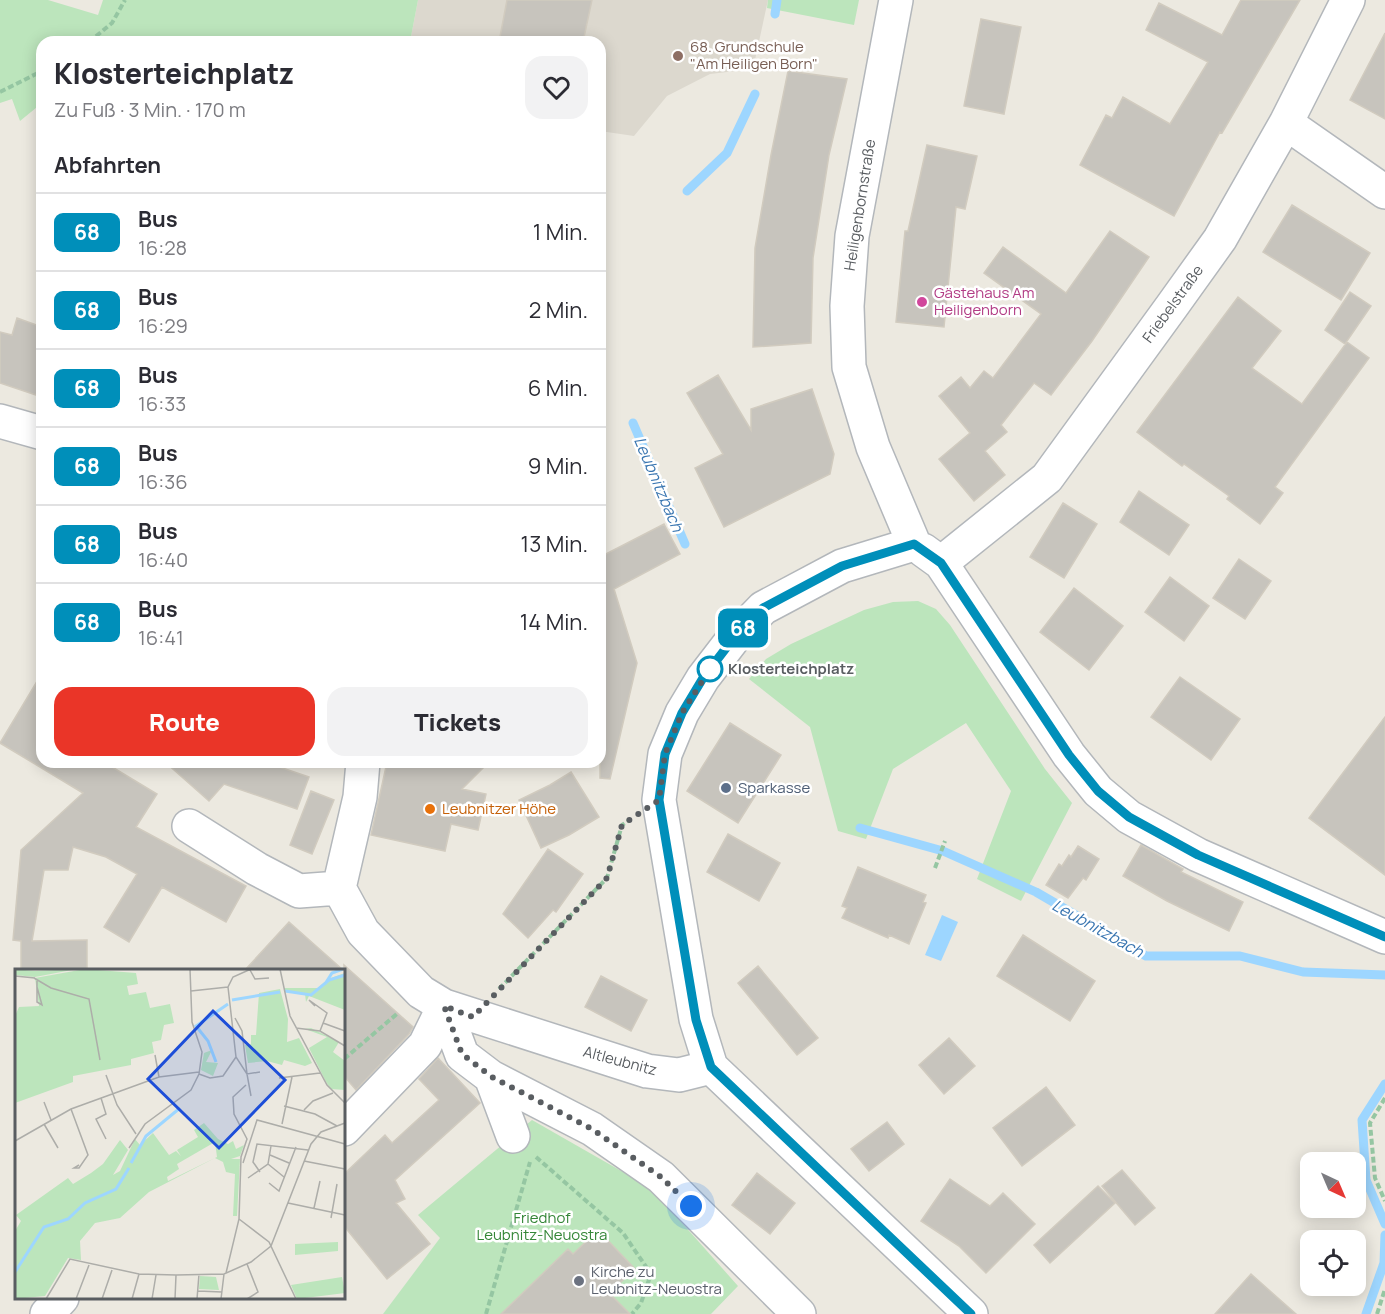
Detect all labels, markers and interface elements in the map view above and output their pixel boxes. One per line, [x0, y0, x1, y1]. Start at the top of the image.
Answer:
place label: 68. Grundschule "Am Heiligen Born" [690, 36, 818, 74]
marker: 68. Grundschule "Am Heiligen Born" [671, 49, 685, 63]
text: Klosterteichplatz [54, 54, 294, 92]
button: heart [525, 56, 588, 119]
text: Zu Fuß · 3 Min. · 170 m [54, 96, 246, 123]
street label: Heiligenbornstraße [839, 137, 880, 272]
text: Abfahrten [54, 150, 161, 180]
text: Bus [138, 204, 178, 234]
text: 1 Min. [533, 217, 588, 247]
text: 68 [74, 218, 100, 246]
text: 16:28 [138, 234, 187, 261]
street label: Friebelstraße [1137, 260, 1208, 347]
text: Bus [138, 282, 178, 312]
place label: Gästehaus Am Heiligenborn [934, 282, 1035, 320]
text: 2 Min. [529, 295, 588, 325]
marker: Gästehaus Am Heiligenborn [915, 295, 929, 309]
text: 68 [74, 296, 100, 324]
text: 16:29 [138, 312, 188, 339]
text: Bus [138, 360, 178, 390]
text: 6 Min. [528, 373, 588, 403]
text: 68 [74, 374, 100, 402]
text: 16:33 [138, 390, 186, 417]
water label: Leubnitzbach [629, 433, 689, 535]
text: Bus [138, 438, 178, 468]
text: 9 Min. [528, 451, 588, 481]
text: 68 [74, 452, 100, 480]
text: 16:36 [138, 468, 188, 495]
text: Bus [138, 516, 178, 546]
text: 13 Min. [521, 529, 588, 559]
text: 68 [74, 530, 100, 558]
text: 16:40 [138, 546, 188, 573]
text: Bus [138, 594, 178, 624]
text: 14 Min. [520, 607, 588, 637]
text: 68 [74, 608, 100, 636]
line badge: 68 [716, 608, 770, 648]
text: 68 [730, 614, 756, 642]
text: 16:41 [138, 624, 184, 651]
marker: Klosterteichplatz [697, 656, 723, 682]
place label: Klosterteichplatz [728, 658, 854, 679]
button: Route [54, 687, 315, 756]
button: Tickets [327, 687, 588, 756]
place label: Sparkasse [738, 777, 810, 798]
marker: Sparkasse [719, 781, 733, 795]
place label: Leubnitzer Höhe [442, 798, 556, 819]
marker: Leubnitzer Höhe [423, 802, 437, 816]
water label: Leubnitzbach [1048, 894, 1148, 962]
inset map [15, 969, 345, 1299]
street label: Altleubnitz [581, 1041, 659, 1080]
north arrow [1300, 1152, 1366, 1218]
map controls [1300, 1152, 1366, 1296]
your location [676, 1191, 706, 1221]
park label: Friedhof Leubnitz-Neuostra [477, 1207, 607, 1245]
button: locate [1300, 1230, 1366, 1296]
place label: Kirche zu Leubnitz-Neuostra [591, 1261, 722, 1299]
marker: Kirche zu Leubnitz-Neuostra [572, 1274, 586, 1288]

